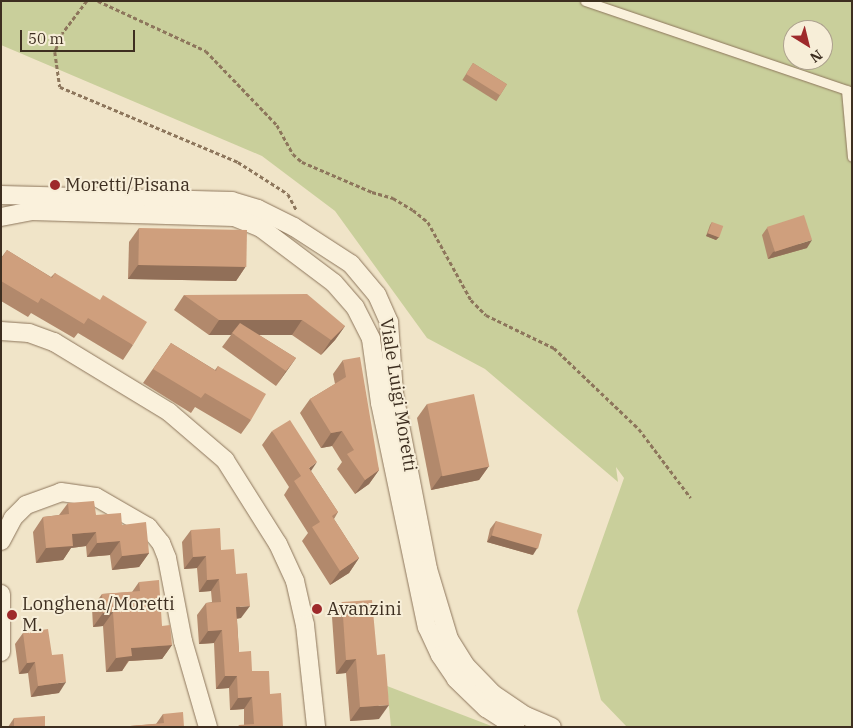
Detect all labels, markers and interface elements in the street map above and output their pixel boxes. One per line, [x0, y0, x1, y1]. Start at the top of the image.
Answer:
scale bar [22, 20, 138, 52]
north arrow [783, 20, 833, 70]
text: 50 m [28, 29, 64, 48]
text: N [806, 46, 826, 67]
place label: Moretti/Pisana [65, 174, 190, 196]
marker: Moretti/Pisana [49, 179, 61, 191]
street label: Viale Luigi Moretti [375, 317, 421, 473]
place label: Longhena/Moretti M. [22, 594, 175, 636]
place label: Avanzini [327, 598, 402, 620]
marker: Avanzini [311, 603, 323, 615]
marker: Longhena/Moretti M. [6, 609, 18, 621]

